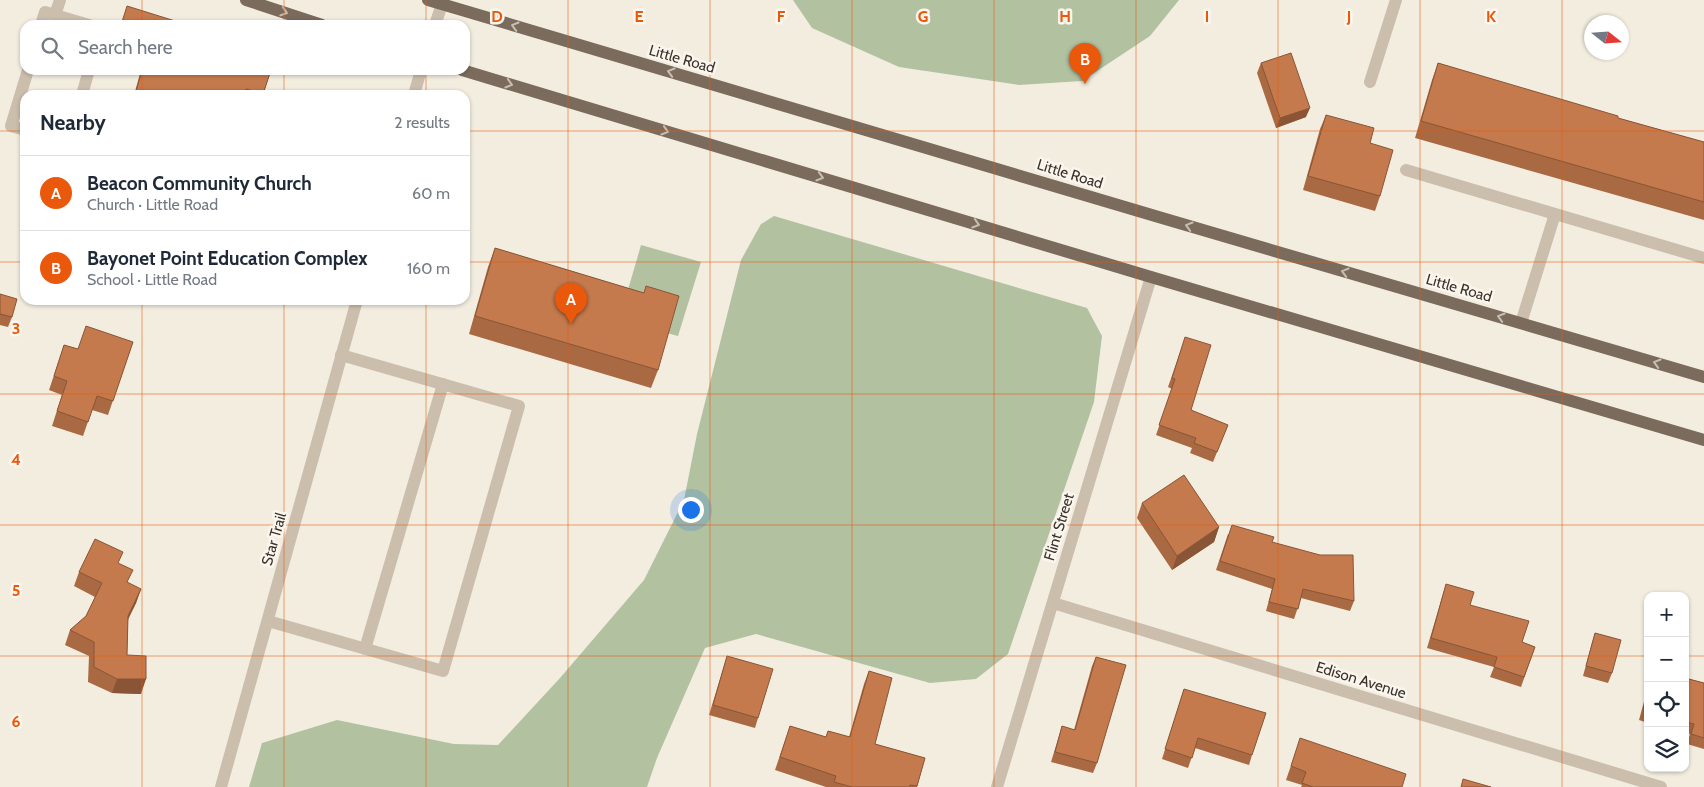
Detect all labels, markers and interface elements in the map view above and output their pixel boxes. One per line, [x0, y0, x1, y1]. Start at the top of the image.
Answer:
one-way arrow [279, 7, 288, 17]
text: D [491, 7, 503, 26]
text: E [634, 7, 644, 26]
text: F [777, 7, 786, 26]
text: G [918, 7, 928, 26]
text: H [1059, 7, 1071, 26]
text: I [1205, 7, 1209, 26]
text: J [1346, 7, 1351, 26]
text: K [1486, 7, 1496, 26]
north arrow [1584, 15, 1629, 60]
search box [20, 20, 470, 75]
one-way arrow [511, 21, 519, 32]
icon: search [38, 34, 66, 62]
text: Search here [78, 36, 172, 59]
street label: Little Road [647, 41, 717, 77]
pin: B [1069, 43, 1101, 84]
one-way arrow [667, 68, 675, 78]
one-way arrow [504, 78, 512, 88]
text: Nearby [40, 110, 106, 135]
text: 2 results [394, 113, 450, 132]
one-way arrow [660, 125, 668, 135]
street label: Little Road [1035, 155, 1105, 193]
text: Beacon Community Church [87, 172, 312, 195]
one-way arrow [816, 172, 824, 182]
text: A [51, 184, 61, 203]
text: 60 m [412, 184, 450, 203]
text: Church · Little Road [87, 195, 218, 214]
one-way arrow [971, 218, 979, 228]
one-way arrow [1186, 222, 1194, 232]
text: Bayonet Point Education Complex [87, 247, 368, 270]
text: B [51, 259, 61, 278]
text: 160 m [407, 259, 450, 278]
one-way arrow [1342, 267, 1350, 277]
text: School · Little Road [87, 270, 217, 289]
street label: Little Road [1424, 270, 1494, 306]
pin: A [555, 283, 587, 324]
one-way arrow [1498, 313, 1506, 323]
text: 3 [12, 319, 20, 338]
one-way arrow [1654, 359, 1662, 369]
text: 4 [11, 450, 21, 469]
street label: Flint Street [1040, 491, 1078, 563]
your location [678, 497, 704, 523]
street label: Star Trail [258, 510, 290, 568]
text: 5 [12, 581, 20, 600]
map controls [1644, 592, 1689, 772]
button: + [1644, 592, 1689, 637]
button: − [1644, 637, 1689, 682]
street label: Edison Avenue [1314, 658, 1409, 702]
button: locate [1644, 682, 1689, 727]
text: 6 [12, 712, 21, 731]
button: layers [1644, 727, 1689, 772]

